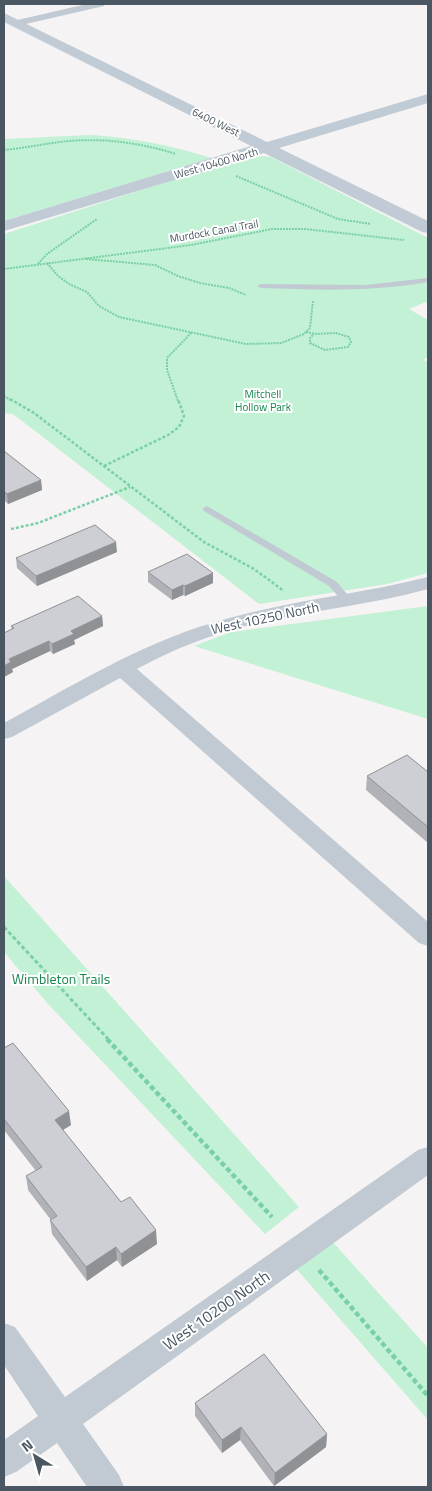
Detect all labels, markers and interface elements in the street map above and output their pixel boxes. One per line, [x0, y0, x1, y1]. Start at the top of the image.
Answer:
street label: 6400 West [190, 104, 243, 140]
street label: West 10400 North [172, 143, 260, 183]
street label: Murdock Canal Trail [168, 215, 260, 247]
park label: Mitchell Hollow Park [235, 386, 292, 415]
street label: West 10250 North [209, 596, 321, 639]
park label: Wimbleton Trails [12, 968, 110, 989]
street label: West 10200 North [158, 1264, 274, 1356]
north arrow [10, 1431, 60, 1481]
text: N [17, 1434, 37, 1457]

